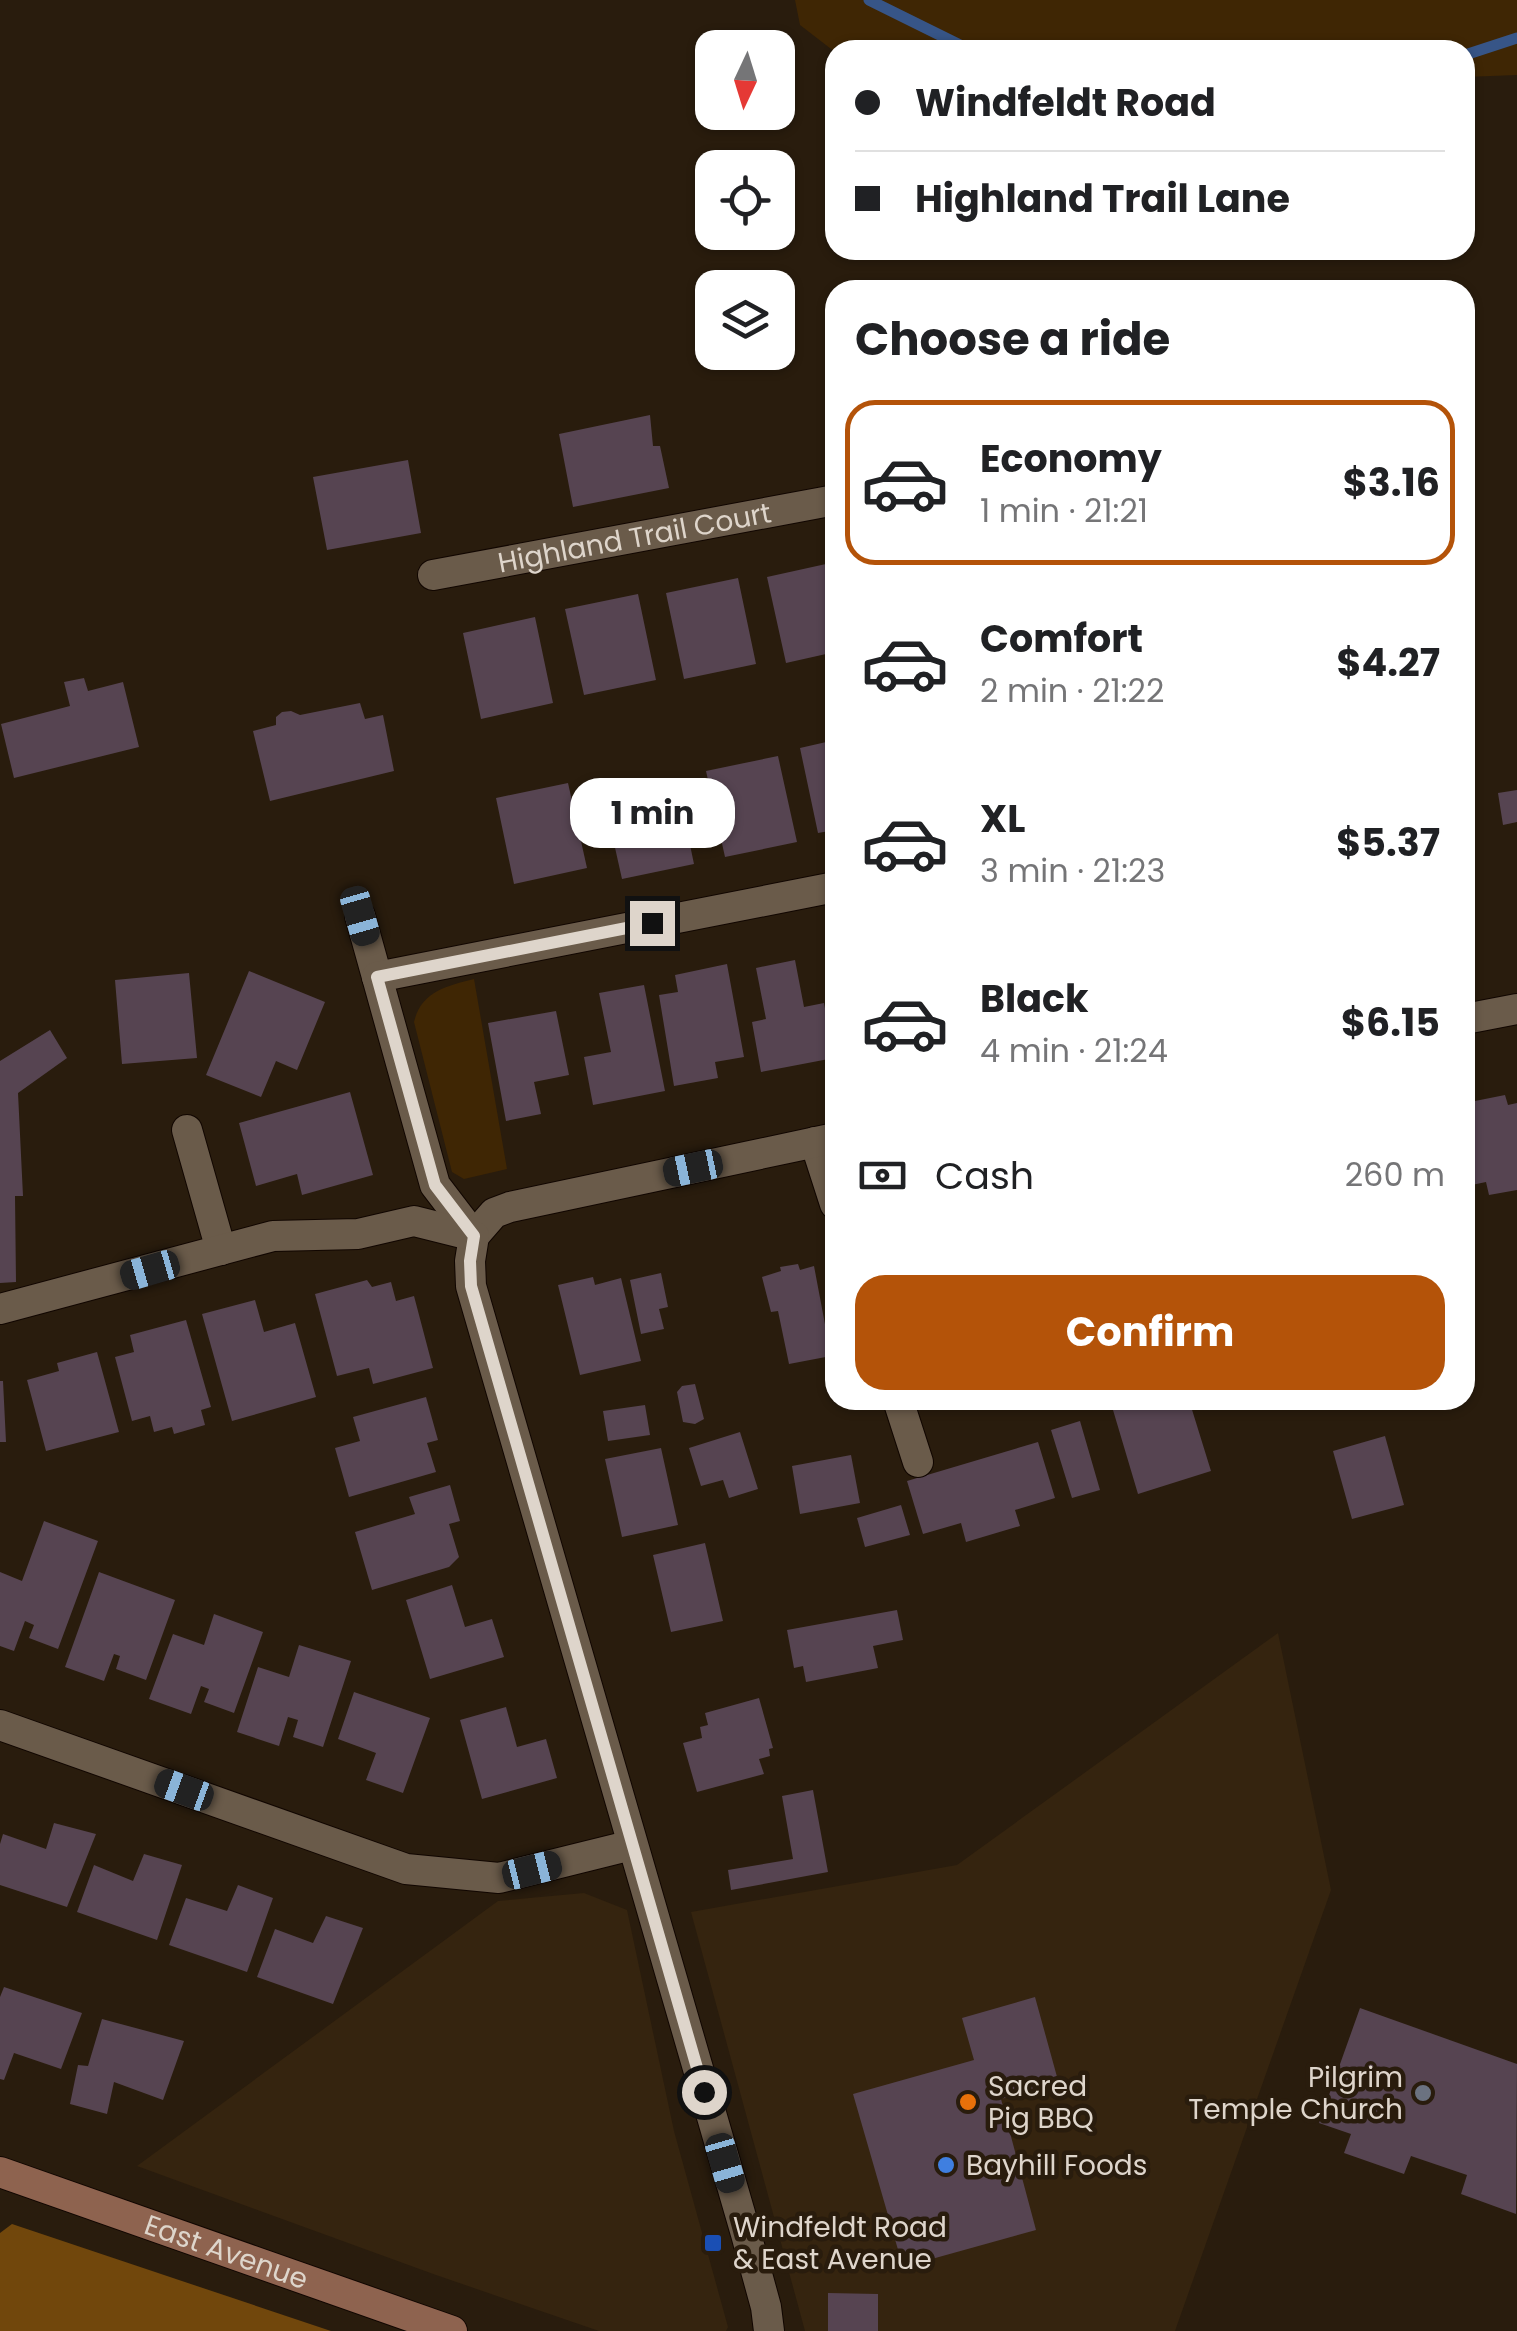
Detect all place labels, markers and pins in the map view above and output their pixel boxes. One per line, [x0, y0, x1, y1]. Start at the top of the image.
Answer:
place label: Pilgrim Temple Church [1188, 2058, 1403, 2129]
place label: Sacred Pig BBQ [988, 2067, 1094, 2138]
marker: Pilgrim Temple Church [1412, 2082, 1434, 2104]
marker: Sacred Pig BBQ [957, 2091, 979, 2113]
place label: Bayhill Foods [966, 2146, 1147, 2185]
marker: Bayhill Foods [935, 2154, 957, 2176]
place label: Windfeldt Road & East Avenue [733, 2208, 947, 2279]
marker: Windfeldt Road & East Avenue [702, 2232, 724, 2254]

